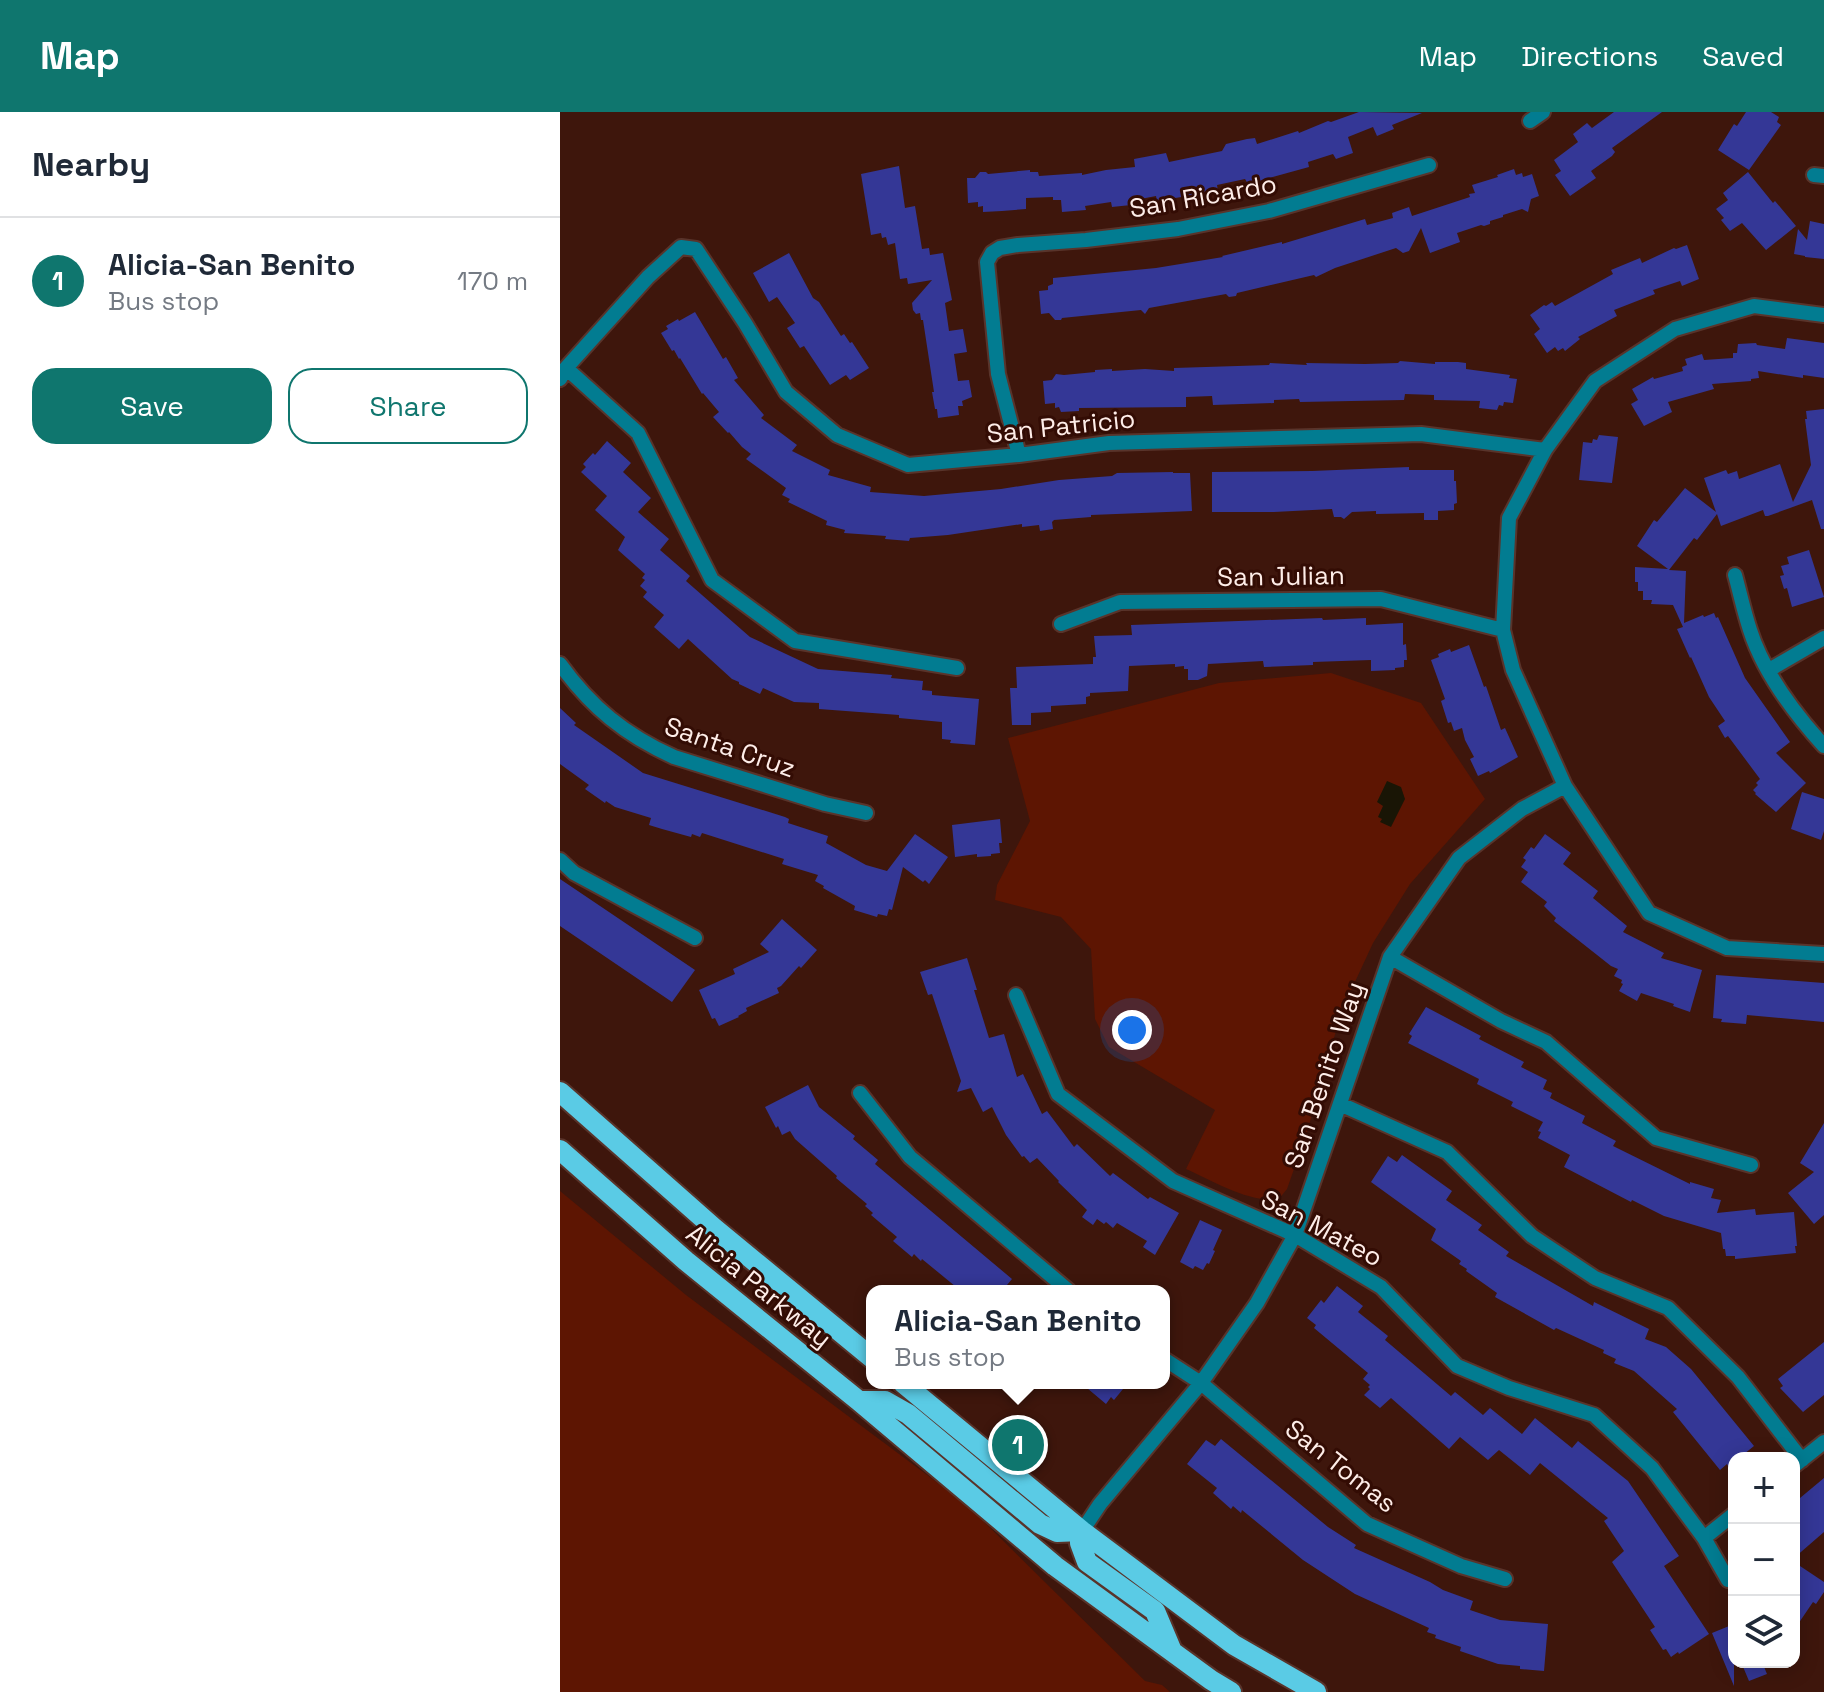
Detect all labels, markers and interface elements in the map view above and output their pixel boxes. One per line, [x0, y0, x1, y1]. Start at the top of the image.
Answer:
text: Map [40, 32, 120, 80]
text: Map [1419, 38, 1477, 74]
text: Directions [1521, 38, 1658, 74]
text: Saved [1702, 38, 1784, 74]
text: Nearby [32, 143, 150, 186]
street label: San Ricardo [1127, 166, 1279, 226]
text: Alicia-San Benito [108, 245, 355, 284]
text: 1 [52, 264, 64, 298]
text: 170 m [457, 264, 528, 298]
text: Bus stop [108, 284, 219, 318]
button: Save [32, 368, 272, 444]
button: Share [288, 368, 528, 444]
street label: San Patricio [985, 401, 1137, 451]
street label: San Julian [1217, 558, 1345, 594]
street label: Santa Cruz [660, 709, 800, 785]
street label: San Benito Way [1276, 977, 1372, 1173]
your location [1112, 1010, 1152, 1050]
street label: San Mateo [1255, 1182, 1389, 1274]
street label: Alicia Parkway [679, 1217, 839, 1355]
popup [866, 1285, 1170, 1389]
text: Alicia-San Benito [894, 1301, 1142, 1340]
text: Bus stop [894, 1340, 1006, 1374]
street label: San Tomas [1278, 1412, 1404, 1520]
pin: 1 [992, 1415, 1044, 1475]
map controls [1728, 1452, 1800, 1668]
button: + [1728, 1452, 1800, 1524]
button: − [1728, 1524, 1800, 1596]
button: layers [1728, 1596, 1800, 1668]

